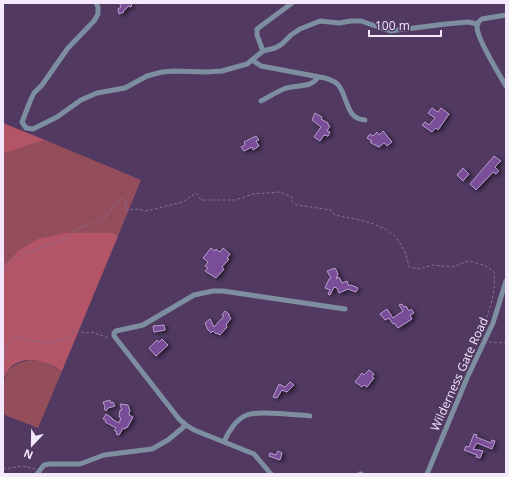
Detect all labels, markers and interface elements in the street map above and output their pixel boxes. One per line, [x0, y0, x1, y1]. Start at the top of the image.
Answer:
scale bar [369, 12, 441, 38]
text: 100 m [375, 17, 410, 34]
street label: Wilderness Gate Road [426, 314, 492, 434]
north arrow [12, 425, 52, 465]
text: N [21, 446, 35, 463]

